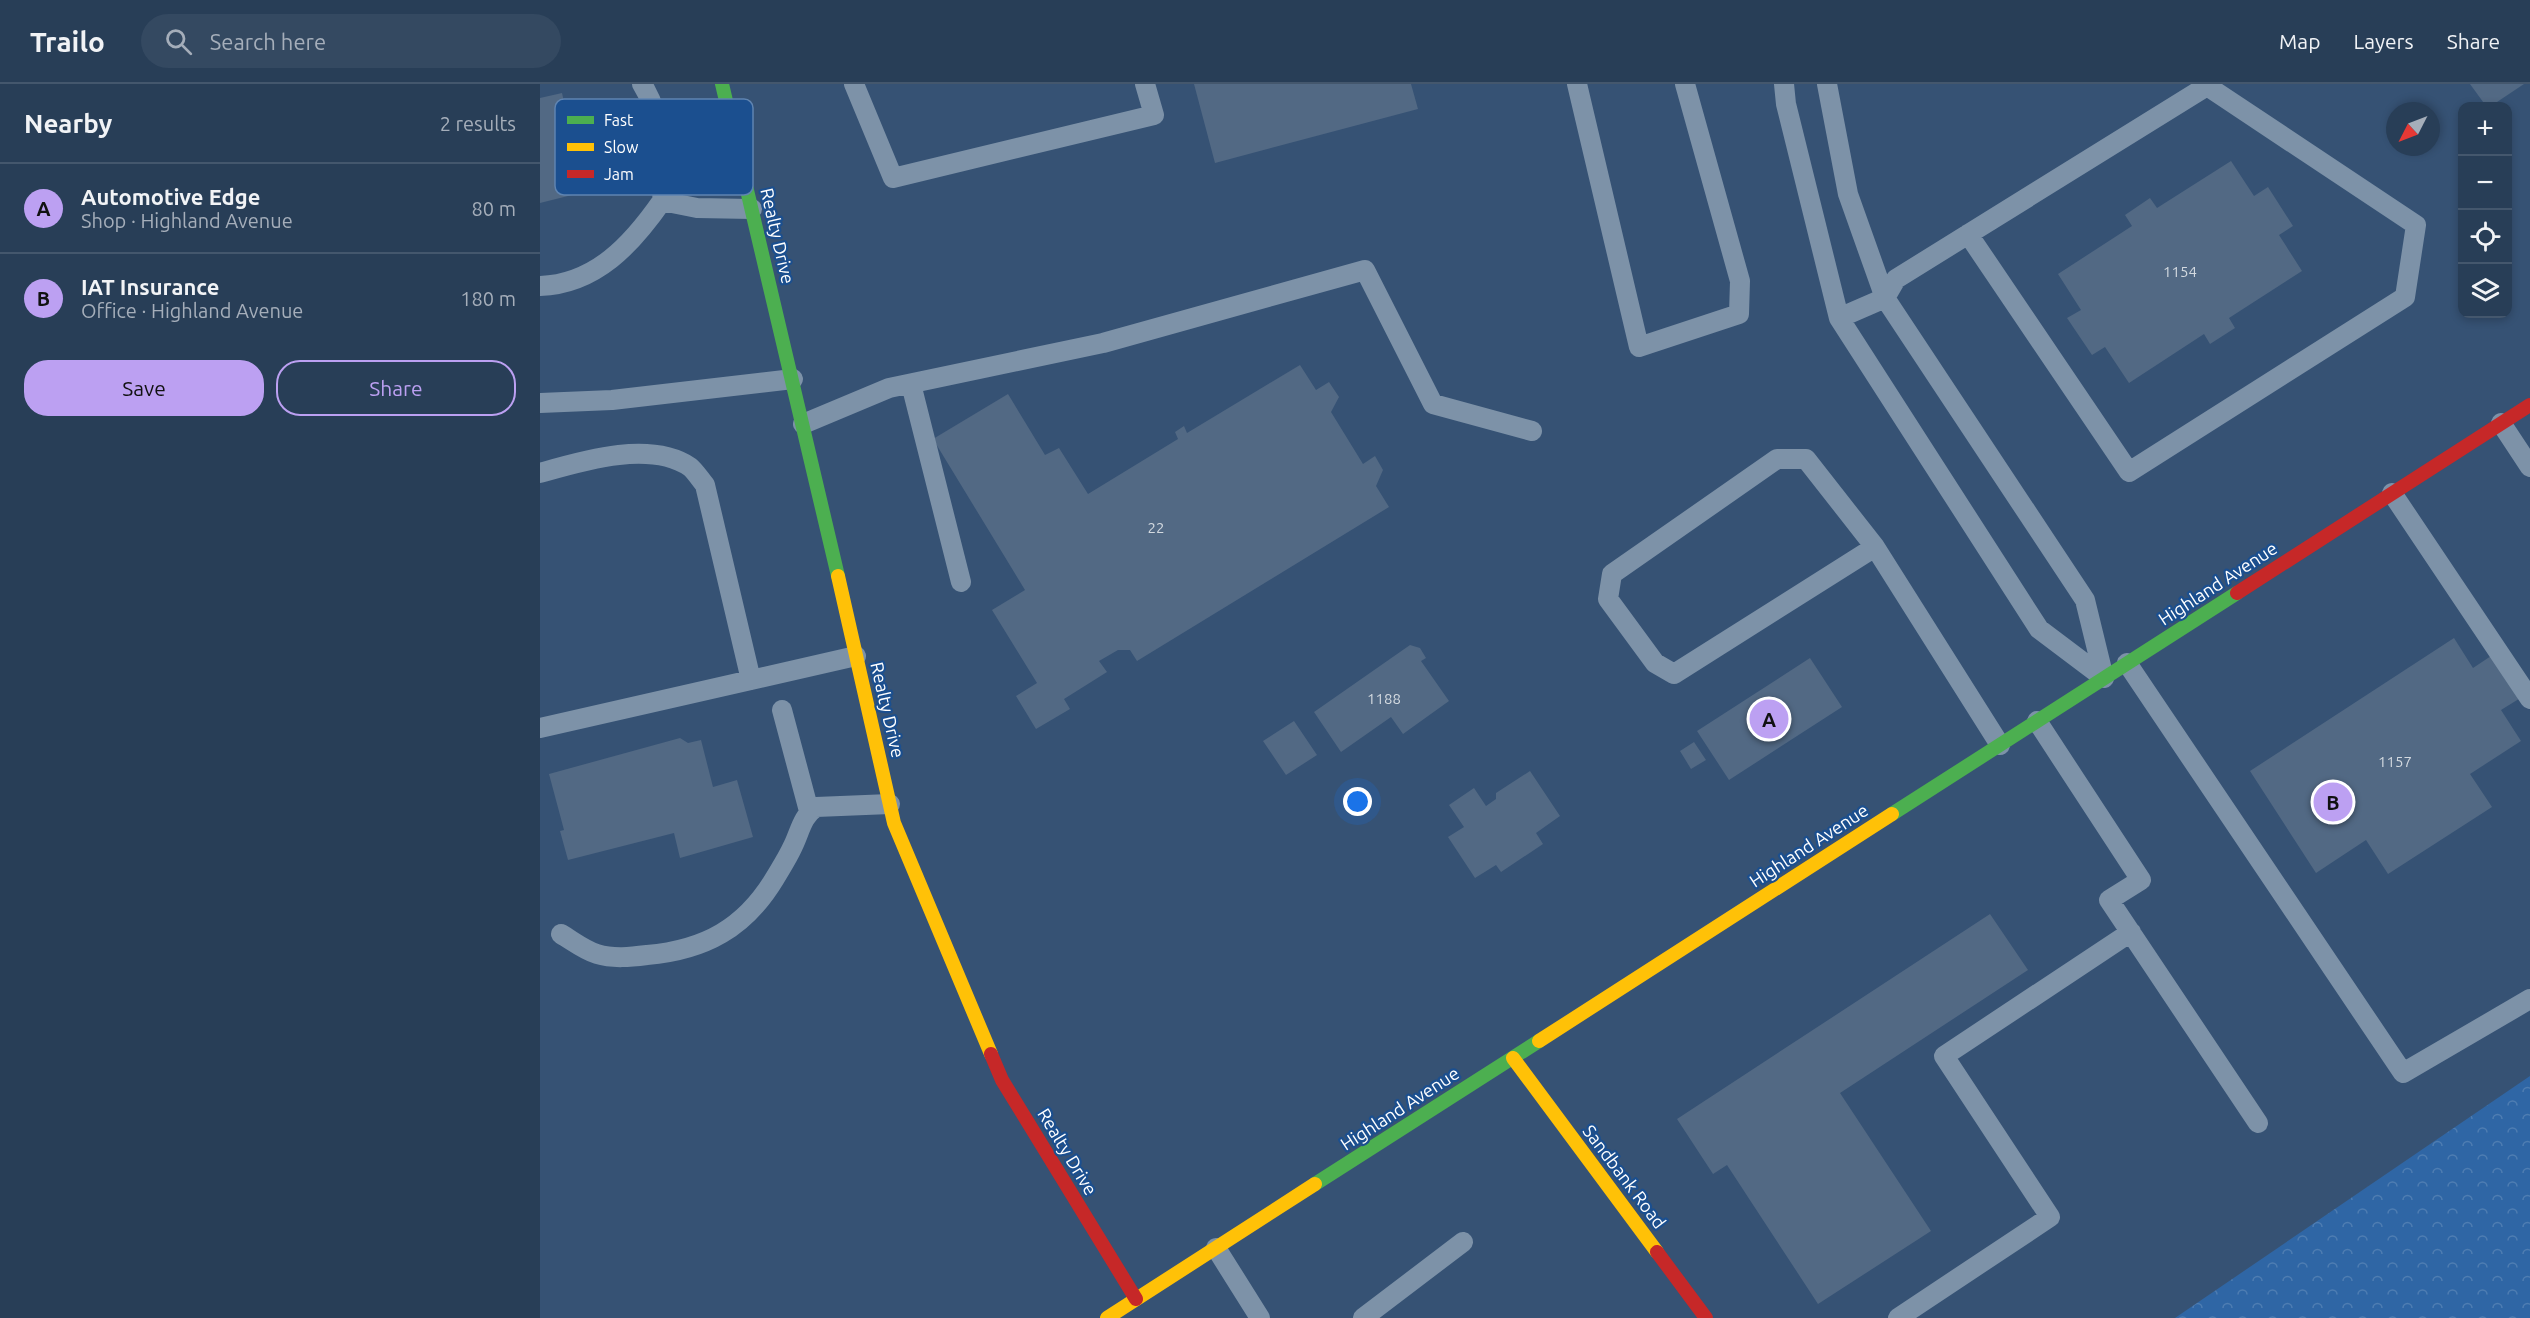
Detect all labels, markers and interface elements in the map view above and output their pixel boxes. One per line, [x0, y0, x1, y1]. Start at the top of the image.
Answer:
search box [141, 14, 561, 68]
icon: search [162, 25, 195, 58]
text: Trailo [30, 26, 105, 57]
text: Search here [210, 29, 326, 54]
text: Map [2279, 29, 2320, 53]
text: Layers [2353, 29, 2414, 53]
text: Share [2447, 29, 2500, 53]
legend [555, 99, 753, 195]
north arrow [2386, 102, 2440, 156]
map controls [2458, 102, 2512, 318]
button: + [2458, 102, 2512, 156]
text: Nearby [24, 109, 112, 138]
text: Fast [604, 111, 634, 129]
text: 2 results [440, 112, 516, 135]
text: Slow [604, 138, 639, 156]
button: − [2458, 156, 2512, 210]
text: Jam [604, 165, 634, 183]
text: Automotive Edge [81, 184, 260, 209]
street label: Realty Drive [757, 186, 799, 286]
text: A [36, 197, 51, 220]
text: 80 m [472, 197, 516, 220]
text: Shop · Highland Avenue [81, 209, 293, 232]
button: locate [2458, 210, 2512, 264]
house number: 1154 [2163, 263, 2197, 280]
button: layers [2458, 264, 2512, 318]
text: IAT Insurance [81, 274, 219, 299]
text: B [37, 287, 50, 310]
text: 180 m [460, 287, 516, 310]
text: Office · Highland Avenue [81, 299, 303, 322]
button: Save [24, 360, 264, 416]
button: Share [276, 360, 516, 416]
house number: 22 [1148, 519, 1164, 536]
street label: Highland Avenue [2155, 537, 2280, 629]
street label: Realty Drive [867, 660, 909, 760]
house number: 1188 [1367, 690, 1401, 707]
pin: A [1750, 696, 1788, 742]
house number: 1157 [2378, 753, 2412, 770]
pin: B [2314, 780, 2352, 824]
your location [1343, 787, 1372, 816]
street label: Highland Avenue [1746, 799, 1871, 891]
street label: Highland Avenue [1337, 1062, 1462, 1154]
street label: Realty Drive [1034, 1105, 1102, 1198]
street label: Sandbank Road [1579, 1121, 1670, 1232]

